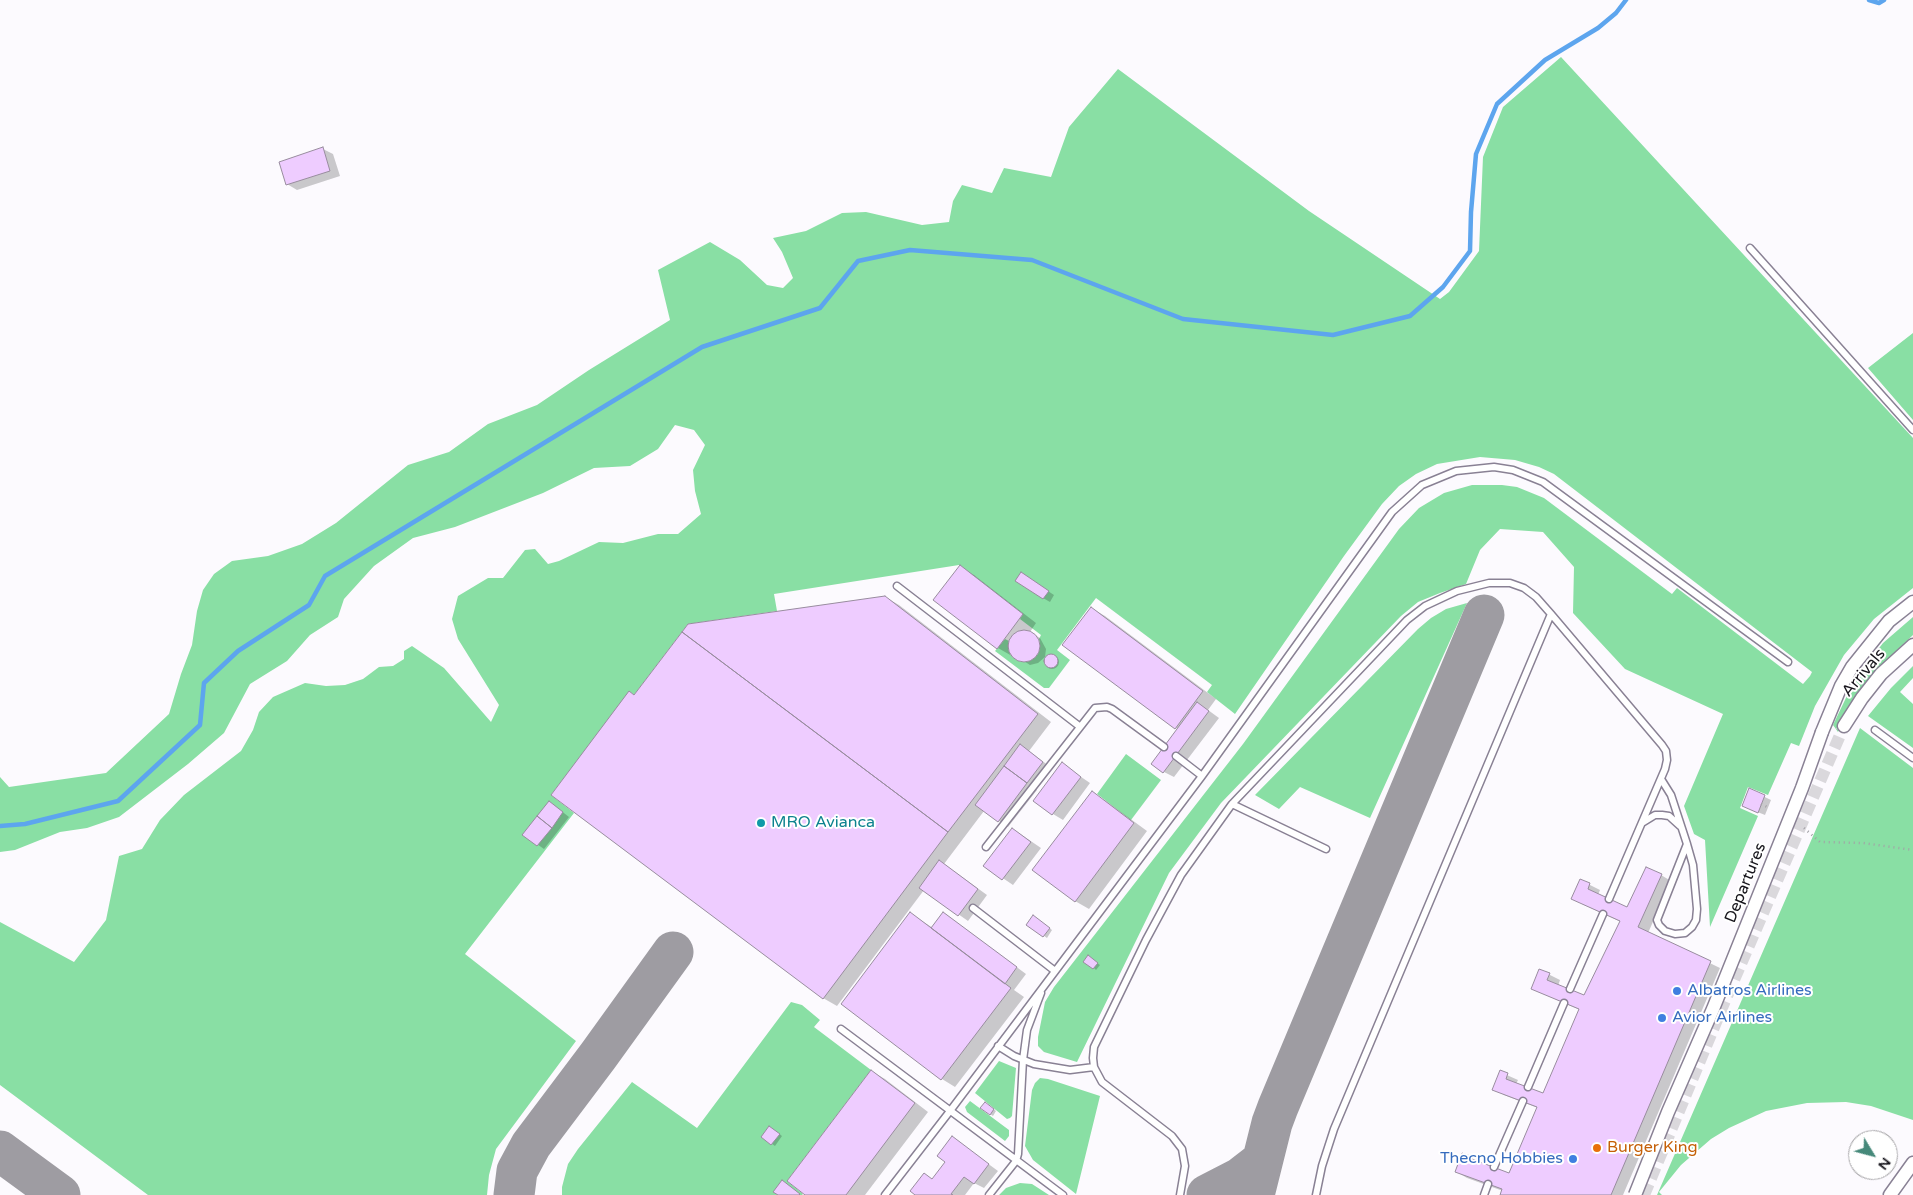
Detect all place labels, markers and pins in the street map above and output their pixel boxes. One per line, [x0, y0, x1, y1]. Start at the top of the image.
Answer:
place label: MRO Avianca [771, 813, 875, 833]
marker: MRO Avianca [755, 817, 767, 829]
place label: Albatros Airlines [1687, 981, 1812, 1001]
marker: Albatros Airlines [1671, 985, 1683, 997]
place label: Avior Airlines [1672, 1008, 1772, 1028]
marker: Avior Airlines [1656, 1012, 1668, 1024]
place label: Burger King [1607, 1138, 1698, 1158]
marker: Burger King [1591, 1142, 1603, 1154]
place label: Thecno Hobbies [1440, 1149, 1563, 1169]
marker: Thecno Hobbies [1567, 1153, 1579, 1165]

